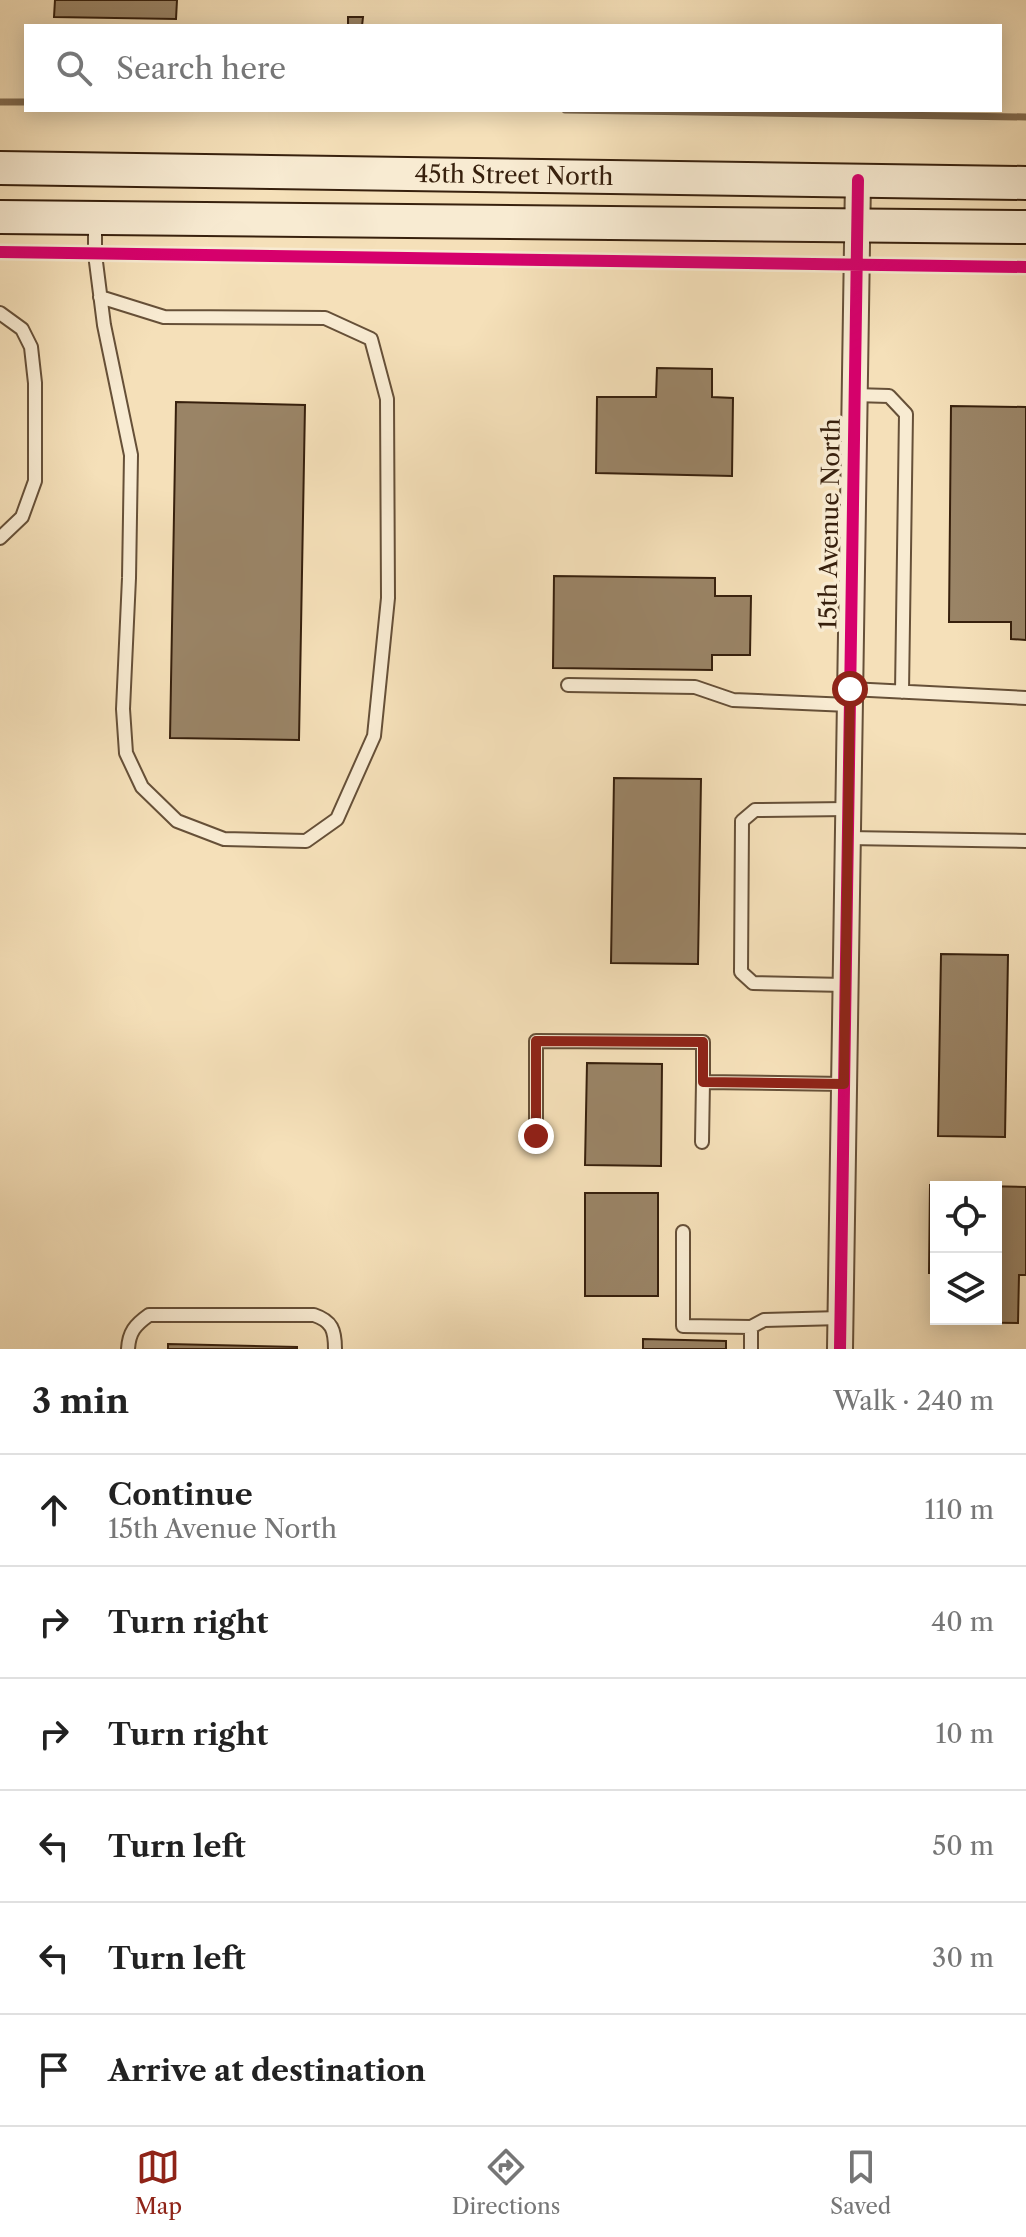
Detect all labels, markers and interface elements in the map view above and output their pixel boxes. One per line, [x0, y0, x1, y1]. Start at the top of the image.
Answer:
search box [24, 24, 1002, 112]
icon: search [52, 46, 96, 90]
text: Search here [116, 50, 286, 87]
street label: 45th Street North [414, 159, 614, 191]
street label: 15th Avenue North [813, 418, 846, 630]
route start [832, 671, 868, 707]
route end [518, 1118, 554, 1154]
map controls [930, 1181, 1002, 1325]
button: locate [930, 1181, 1002, 1253]
button: layers [930, 1253, 1002, 1325]
text: 3 min [32, 1380, 129, 1422]
text: Walk · 240 m [833, 1385, 994, 1417]
text: Continue [108, 1476, 253, 1513]
icon: ahead [32, 1488, 76, 1532]
text: 110 m [925, 1494, 994, 1526]
text: 15th Avenue North [108, 1513, 337, 1545]
icon: right [32, 1600, 76, 1644]
text: Turn right [108, 1604, 268, 1641]
text: 40 m [931, 1606, 994, 1638]
icon: right [32, 1712, 76, 1756]
text: Turn right [108, 1716, 268, 1753]
text: 10 m [935, 1718, 994, 1750]
icon: left [32, 1824, 76, 1868]
text: Turn left [108, 1828, 245, 1865]
text: 50 m [932, 1830, 994, 1862]
icon: left [32, 1936, 76, 1980]
text: Turn left [108, 1940, 245, 1977]
text: 30 m [932, 1942, 994, 1974]
icon: arrive [32, 2048, 76, 2092]
text: Arrive at destination [108, 2052, 426, 2089]
tab: Map [135, 2145, 182, 2220]
tab: Directions [452, 2145, 560, 2220]
tab: Saved [830, 2145, 891, 2220]

